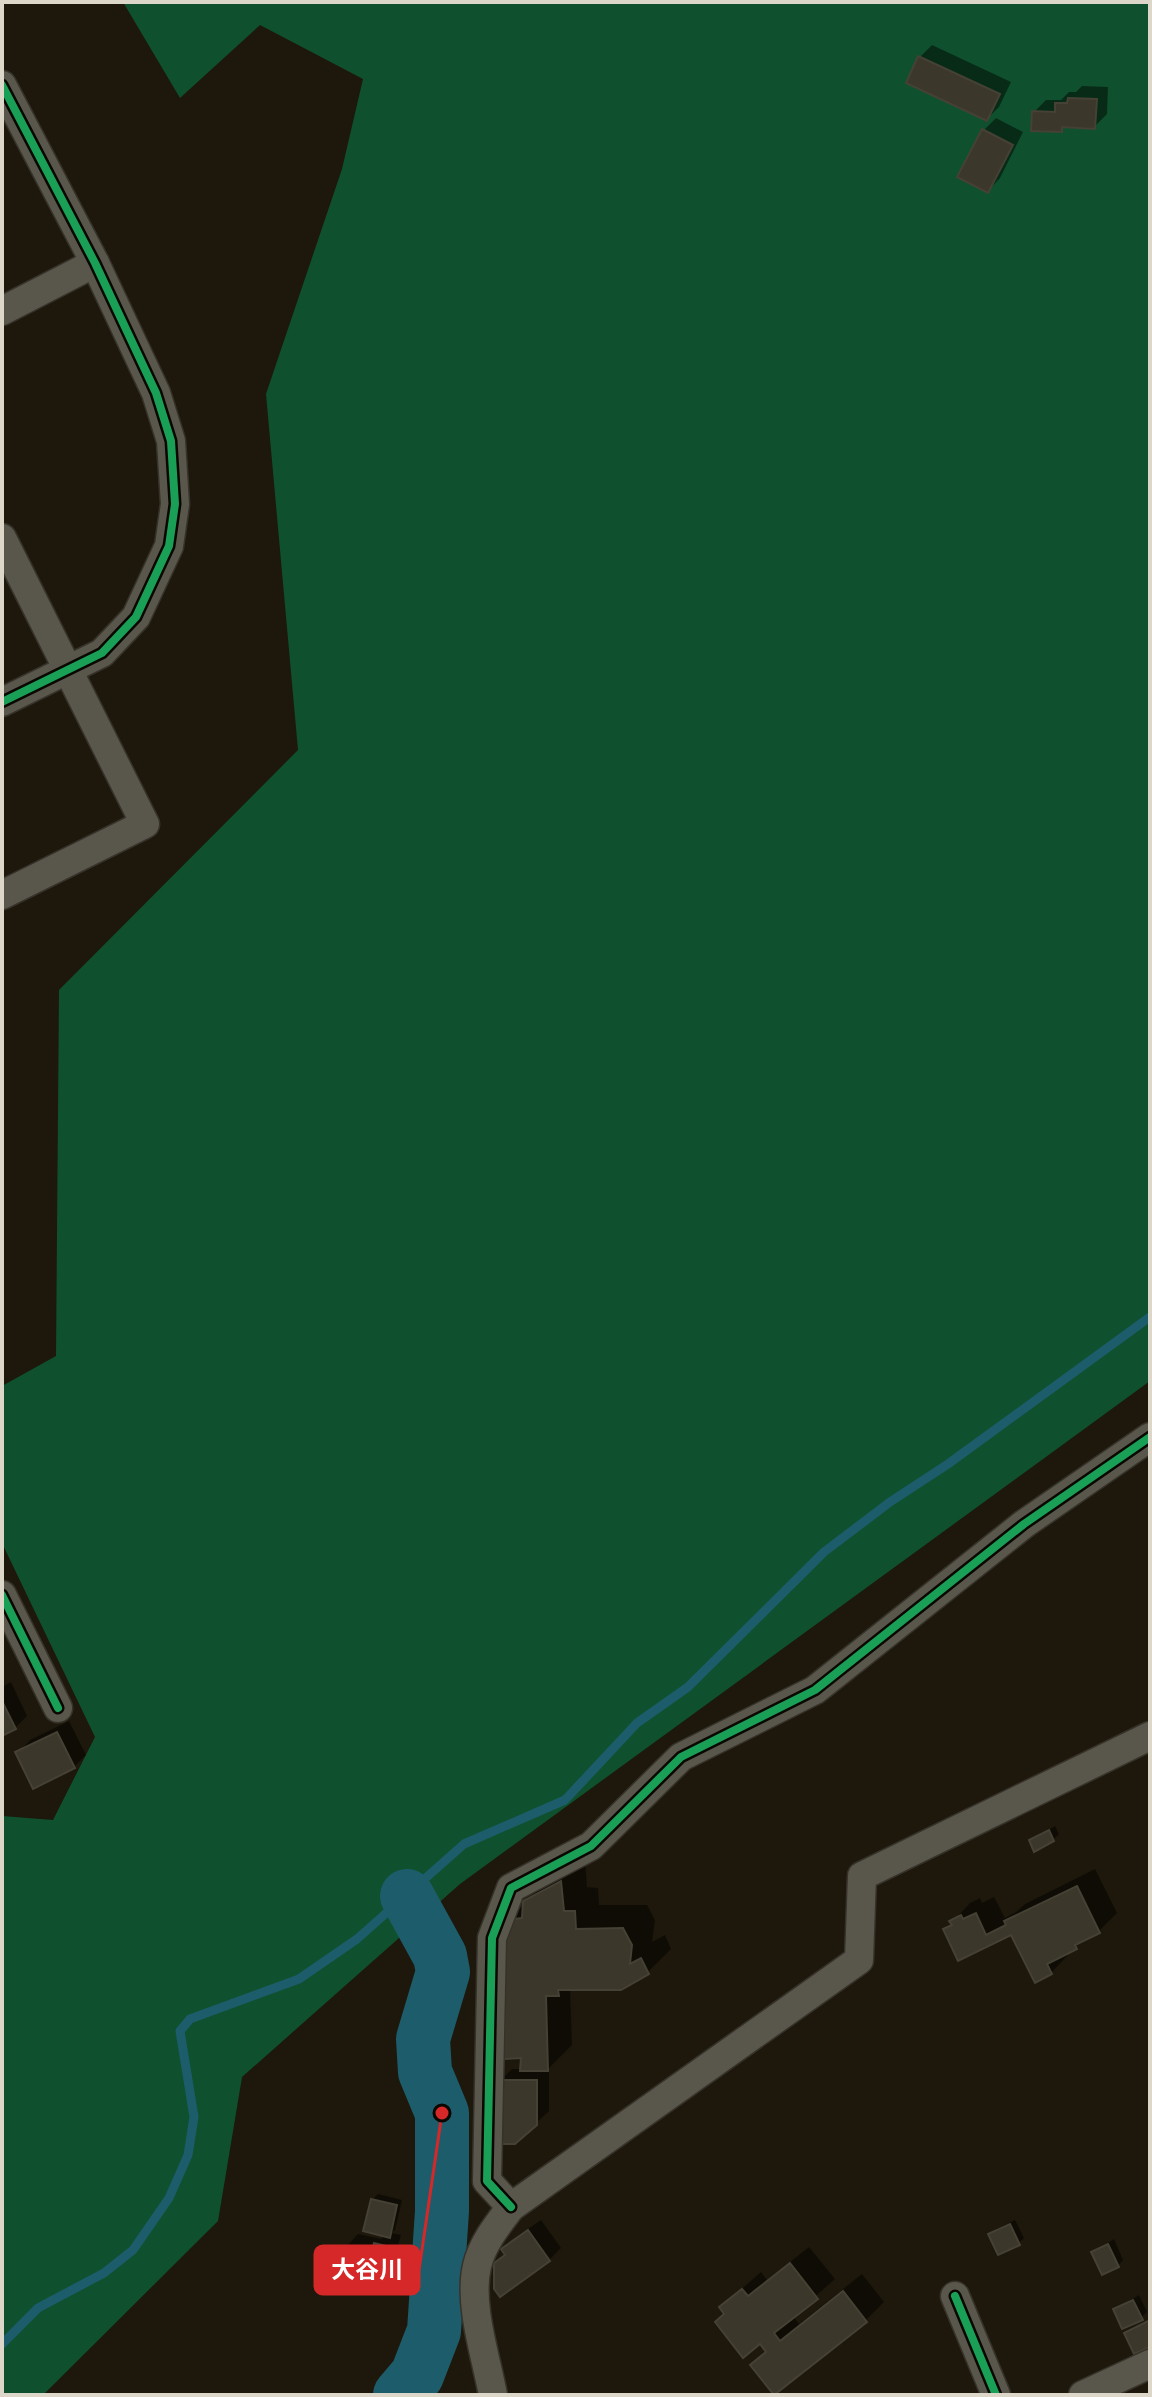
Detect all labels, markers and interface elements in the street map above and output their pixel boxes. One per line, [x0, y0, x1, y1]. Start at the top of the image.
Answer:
callout: 大谷川 [315, 2246, 419, 2294]
text: 大谷川 [331, 2257, 403, 2283]

